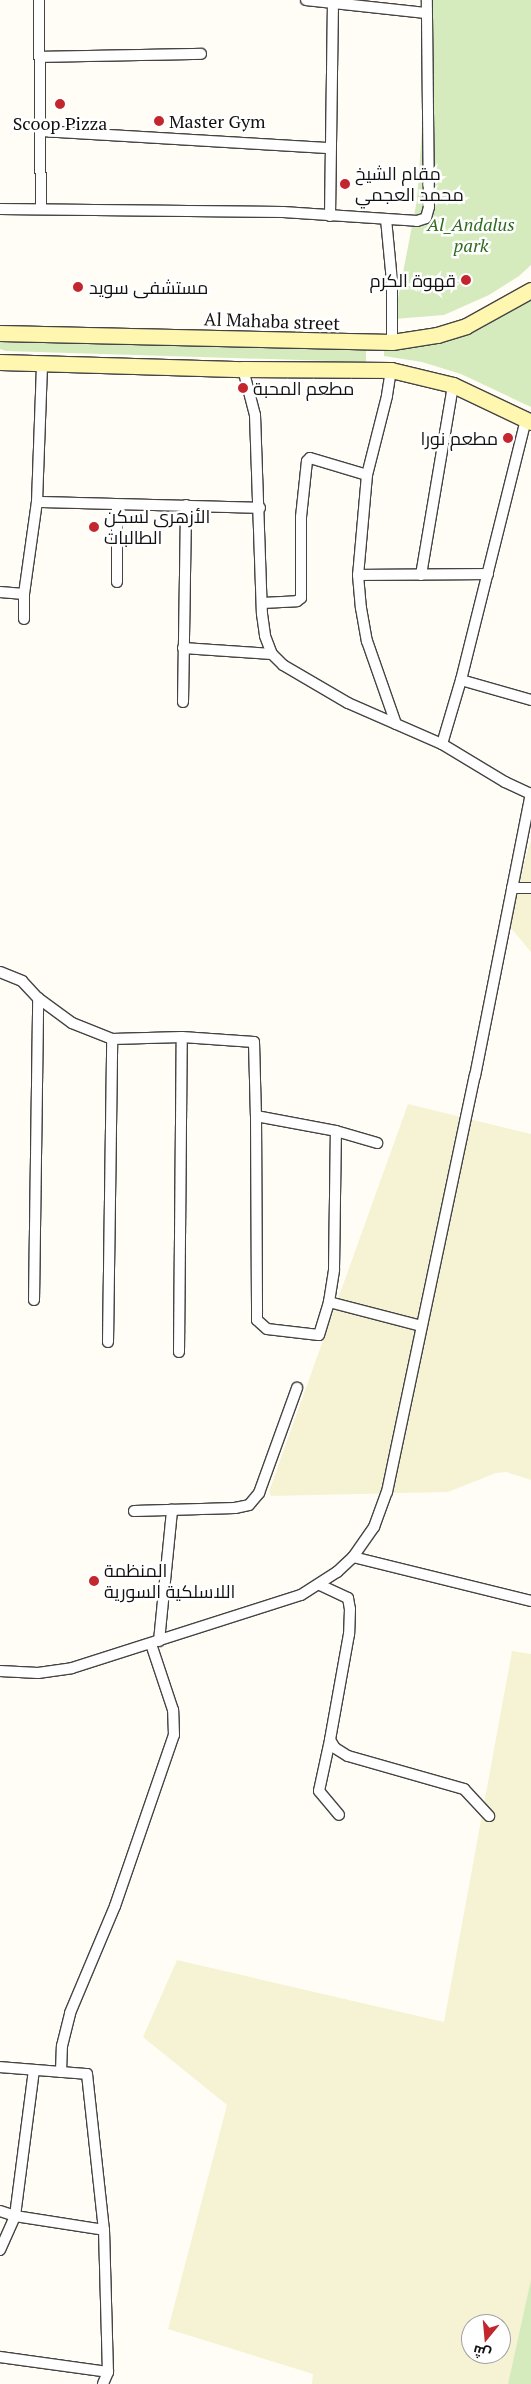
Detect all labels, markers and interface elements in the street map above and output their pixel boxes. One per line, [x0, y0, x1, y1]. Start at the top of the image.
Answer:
marker: Scoop Pizza [54, 98, 66, 110]
place label: Master Gym [169, 110, 266, 132]
place label: Scoop Pizza [13, 112, 107, 134]
marker: Master Gym [153, 115, 165, 127]
place label: مقام الشيخ محمد العجمي [355, 163, 464, 205]
marker: مقام الشيخ محمد العجمي [339, 178, 351, 190]
park label: Al_Andalus park [427, 214, 515, 256]
place label: قهوة الكرم [370, 269, 456, 291]
marker: قهوة الكرم [460, 274, 472, 286]
place label: مستشفى سويد [89, 276, 208, 298]
marker: مستشفى سويد [71, 280, 85, 294]
street label: Al Mahaba street [204, 308, 340, 334]
place label: مطعم المحبة [253, 377, 354, 399]
marker: مطعم المحبة [237, 382, 249, 394]
place label: مطعم نورا [420, 427, 498, 449]
marker: مطعم نورا [502, 432, 514, 444]
place label: الأزهري لسكن الطالبات [104, 506, 210, 548]
marker: الأزهري لسكن الطالبات [88, 521, 100, 533]
place label: المنظمة اللاسلكية السورية [104, 1560, 235, 1602]
marker: المنظمة اللاسلكية السورية [88, 1575, 100, 1587]
north arrow [461, 2314, 511, 2364]
text: ش [470, 2341, 493, 2365]

